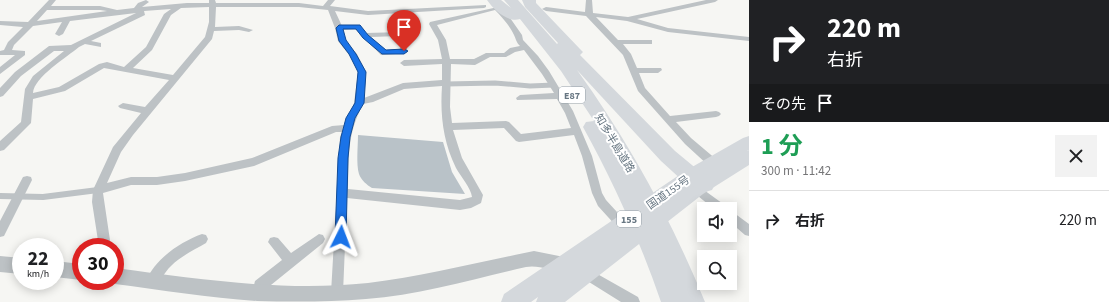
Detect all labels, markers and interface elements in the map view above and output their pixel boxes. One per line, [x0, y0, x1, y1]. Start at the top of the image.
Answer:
text: 220 m [827, 8, 901, 48]
pin [387, 10, 421, 51]
icon: arrive [393, 16, 415, 38]
icon: right [761, 16, 813, 68]
text: 右折 [827, 48, 863, 73]
road number: E87 [559, 87, 585, 103]
icon: arrive [814, 92, 836, 114]
text: その先 [761, 94, 806, 115]
street label: 知多半島道路 [591, 111, 638, 175]
text: 1 分 [761, 129, 802, 164]
button: close [1055, 135, 1097, 177]
text: 300 m · 11:42 [761, 162, 831, 180]
street label: 国道155号 [644, 172, 693, 213]
map controls [697, 202, 737, 290]
button: sound [697, 202, 737, 242]
icon: right [761, 210, 783, 232]
text: 220 m [1059, 210, 1097, 231]
road number: 155 [617, 211, 641, 227]
text: 右折 [795, 211, 825, 232]
position arrow [320, 216, 362, 258]
speed limit sign: 30 [72, 238, 124, 290]
text: 22 [27, 245, 49, 273]
button: search [697, 250, 737, 290]
text: km/h [27, 267, 49, 281]

